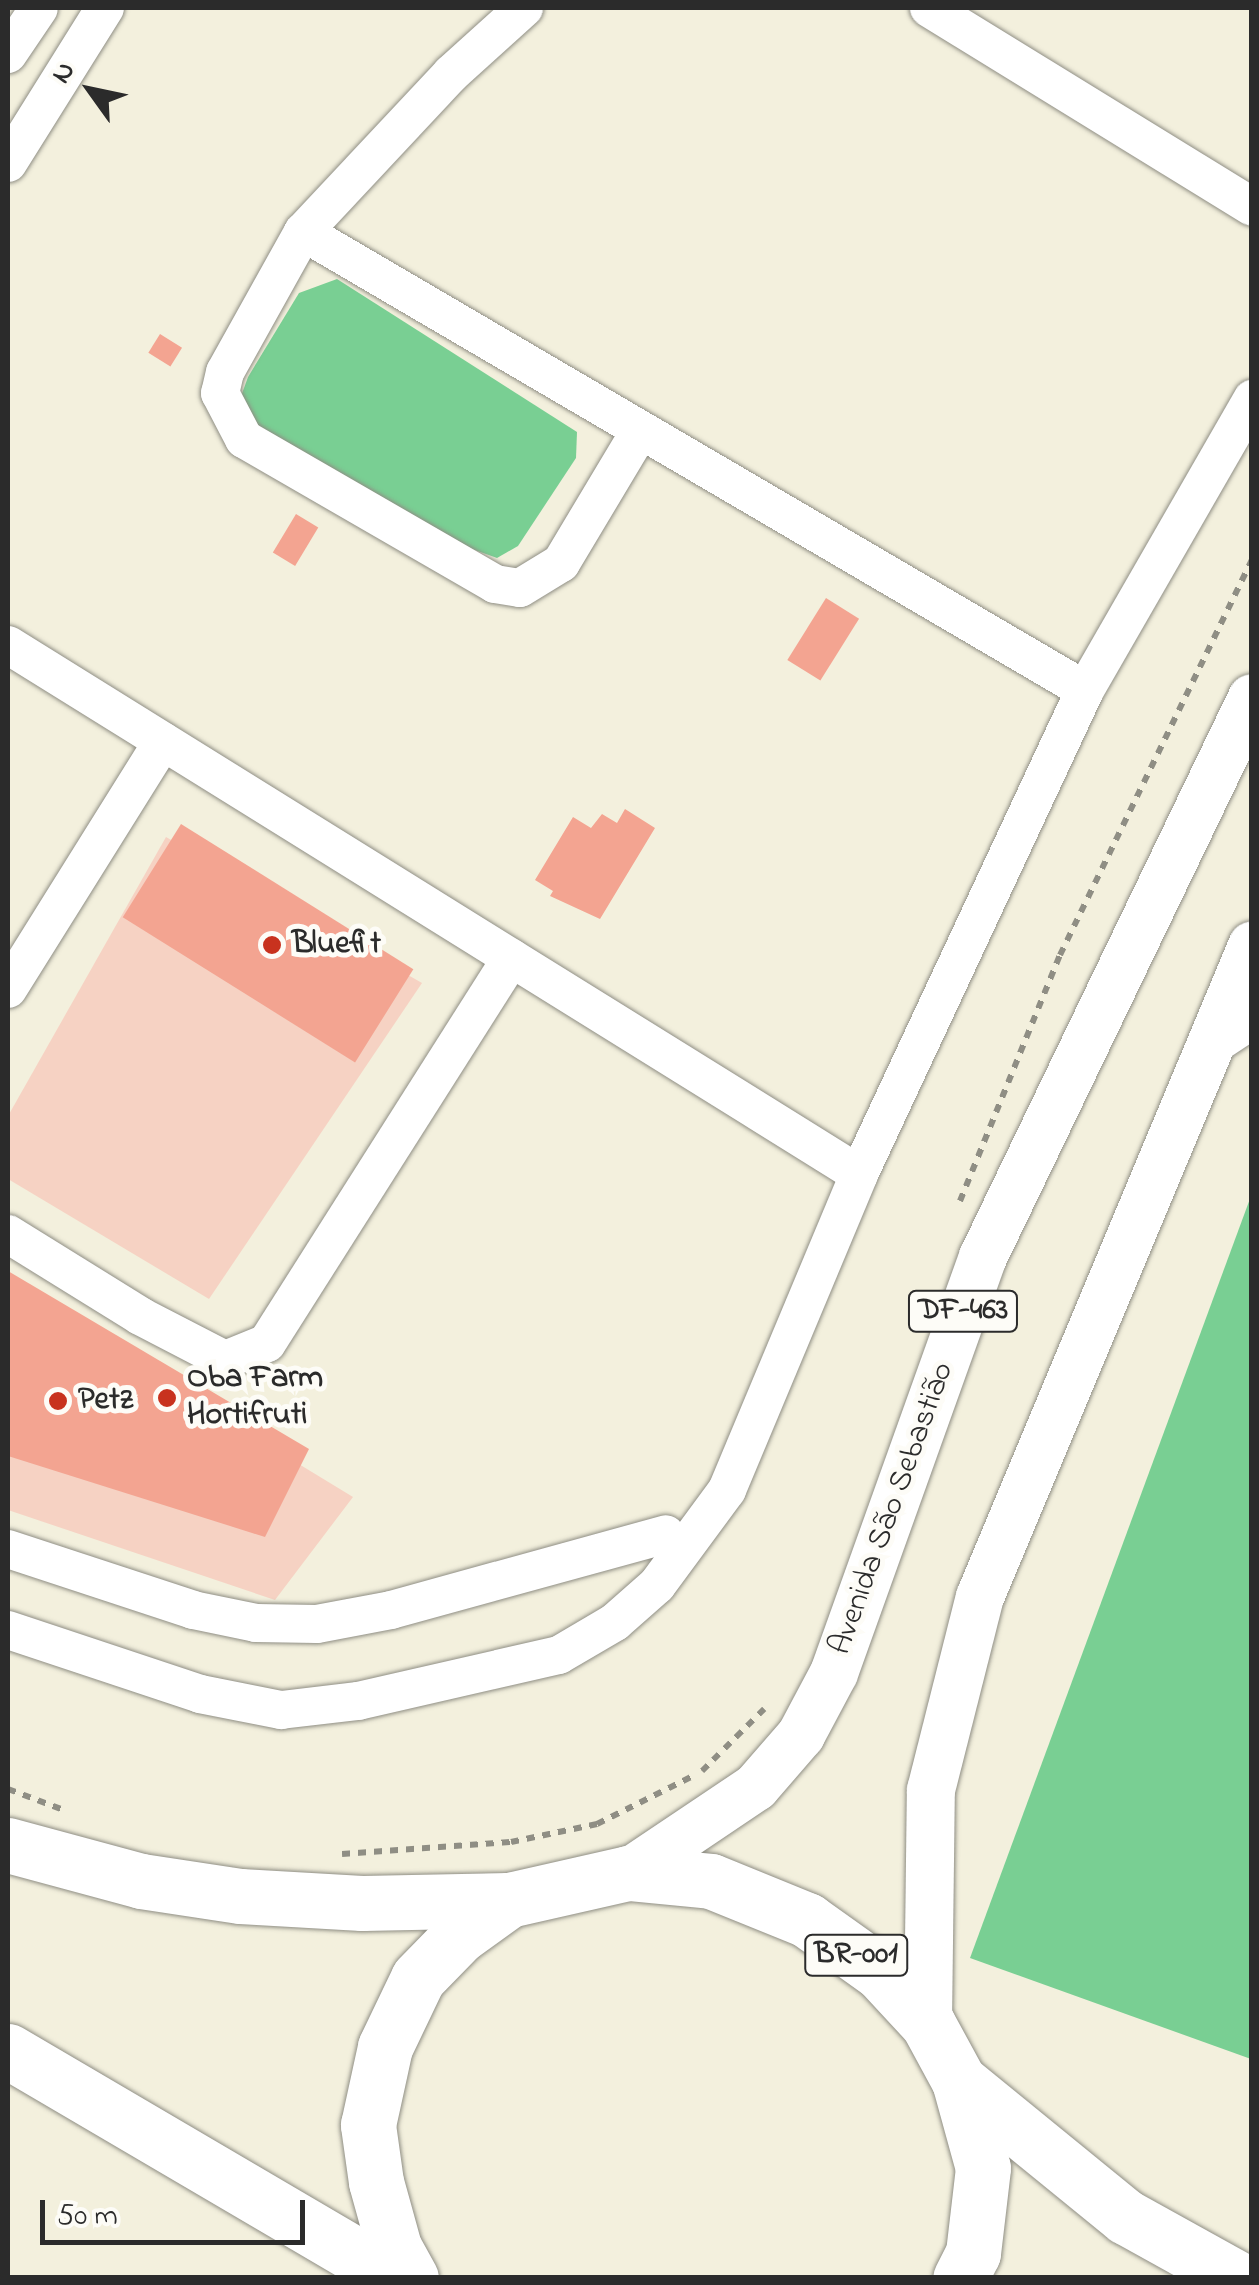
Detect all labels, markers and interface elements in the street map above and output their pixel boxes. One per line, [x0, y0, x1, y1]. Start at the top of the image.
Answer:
north arrow [40, 40, 140, 140]
text: N [42, 54, 87, 92]
place label: Bluefit [292, 926, 381, 964]
marker: Bluefit [261, 934, 283, 956]
road number: DF-463 [906, 1286, 1020, 1336]
street label: Avenida São Sebastião [822, 1358, 964, 1660]
place label: Oba Farm Hortifruti [187, 1361, 323, 1436]
place label: Petz [78, 1382, 133, 1420]
marker: Oba Farm Hortifruti [156, 1387, 178, 1409]
marker: Petz [47, 1390, 69, 1412]
road number: BR-001 [804, 1930, 908, 1980]
scale bar [45, 2180, 310, 2242]
text: 50 m [57, 2195, 118, 2239]

